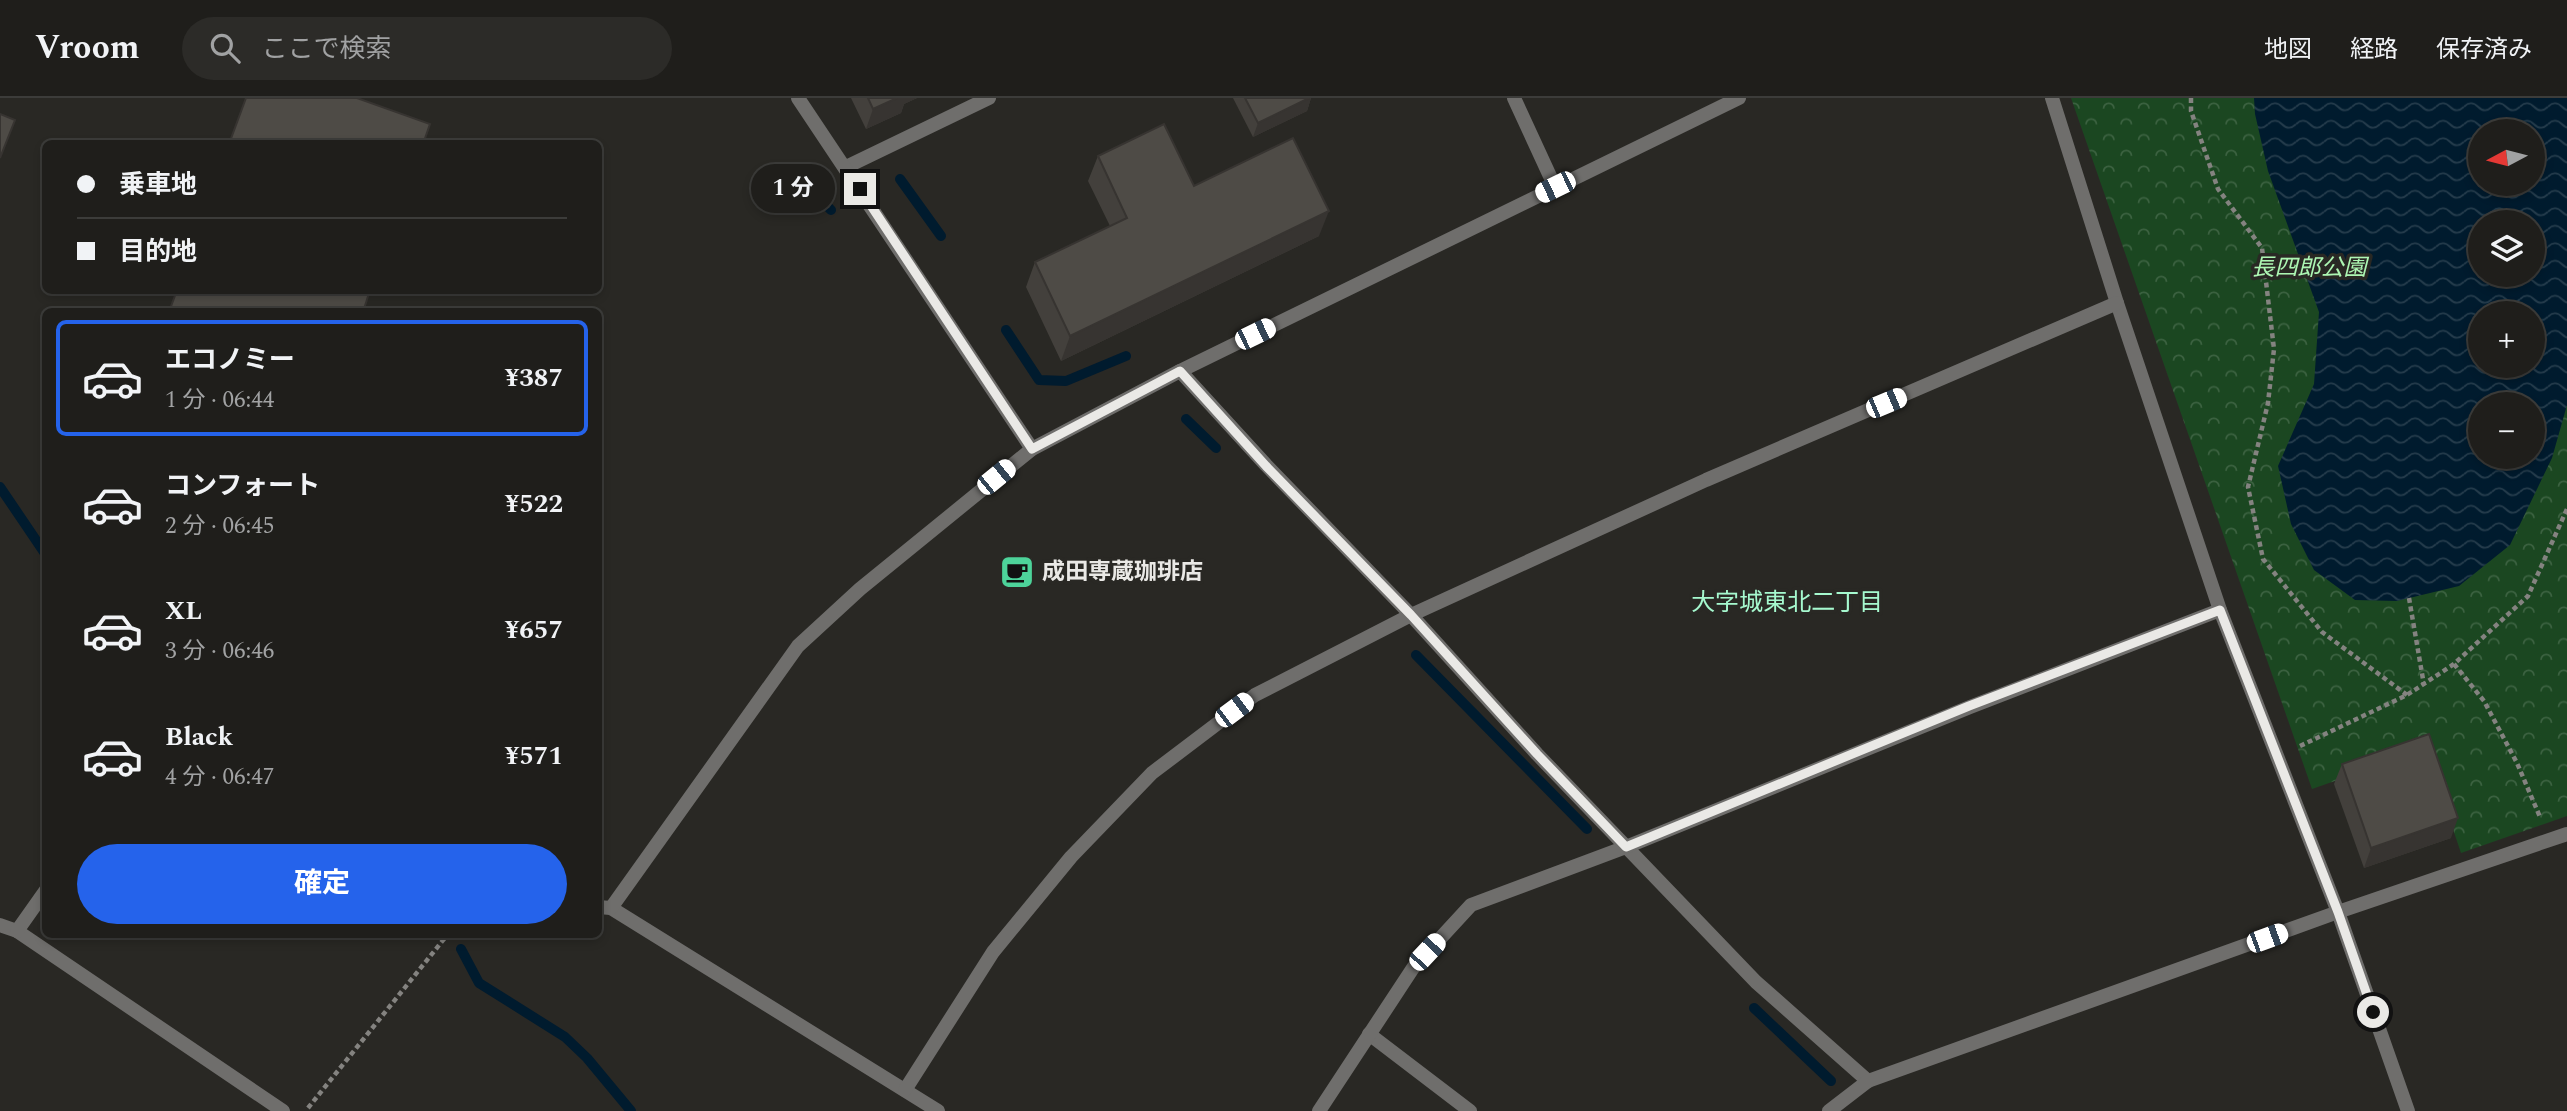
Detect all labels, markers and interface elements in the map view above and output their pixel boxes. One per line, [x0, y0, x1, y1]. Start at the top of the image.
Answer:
search box [182, 17, 672, 80]
text: Vroom [35, 23, 140, 73]
icon: search [206, 29, 244, 67]
text: ここで検索 [262, 29, 392, 69]
text: 地図 [2264, 32, 2312, 68]
text: 経路 [2350, 32, 2398, 68]
text: 保存済み [2436, 32, 2532, 68]
north arrow [2468, 119, 2544, 196]
map controls [2468, 119, 2545, 469]
callout: 1 分 [752, 164, 836, 214]
text: 乗車地 [119, 165, 197, 205]
car [1532, 168, 1579, 206]
text: 1 分 [772, 171, 814, 206]
route end [844, 173, 876, 205]
button: layers [2468, 210, 2545, 287]
text: 目的地 [119, 232, 197, 272]
park label: 長四郎公園 [2252, 251, 2370, 286]
button: + [2468, 301, 2545, 378]
car [1232, 315, 1279, 353]
text: エコノミー [165, 340, 295, 380]
icon: car [81, 347, 144, 410]
text: ¥387 [505, 358, 563, 398]
text: 1 分 · 06:44 [165, 383, 274, 418]
car [1863, 385, 1910, 421]
button: − [2468, 392, 2545, 469]
car [974, 456, 1019, 498]
text: コンフォート [165, 466, 320, 506]
icon: car [81, 473, 144, 536]
text: ¥522 [505, 484, 563, 524]
text: 2 分 · 06:45 [165, 509, 274, 544]
cafe icon: 成田専蔵珈琲店 [998, 553, 1036, 591]
place label: 成田専蔵珈琲店 [1042, 555, 1203, 590]
district label: 大字城東北二丁目 [1691, 585, 1883, 621]
text: XL [165, 591, 202, 631]
icon: car [81, 599, 144, 662]
text: ¥657 [505, 610, 563, 650]
text: 3 分 · 06:46 [165, 634, 274, 669]
car [1211, 689, 1258, 731]
text: Black [165, 717, 233, 757]
icon: car [81, 725, 144, 788]
text: ¥571 [505, 736, 563, 776]
text: 4 分 · 06:47 [165, 760, 274, 795]
button: 確定 [77, 844, 567, 924]
car [2244, 921, 2291, 955]
car [1405, 929, 1450, 975]
route start [2357, 996, 2389, 1028]

